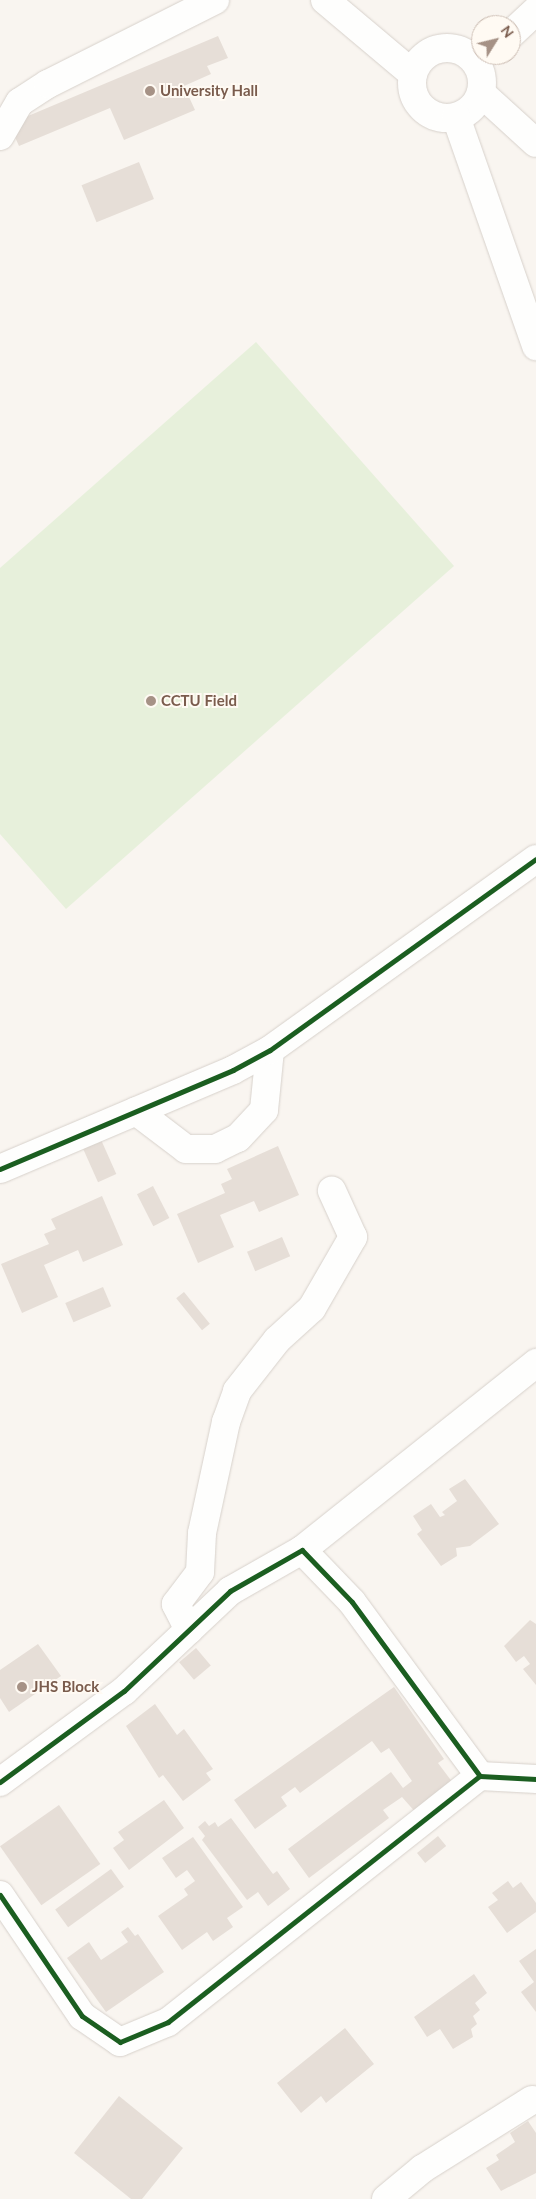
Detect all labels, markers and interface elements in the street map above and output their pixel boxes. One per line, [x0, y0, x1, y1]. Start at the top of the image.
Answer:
north arrow [471, 15, 521, 65]
text: N [498, 22, 518, 41]
place label: University Hall [160, 82, 258, 100]
marker: University Hall [144, 85, 156, 97]
place label: CCTU Field [161, 692, 237, 710]
marker: CCTU Field [145, 695, 157, 707]
place label: JHS Block [32, 1678, 99, 1696]
marker: JHS Block [16, 1681, 28, 1693]

